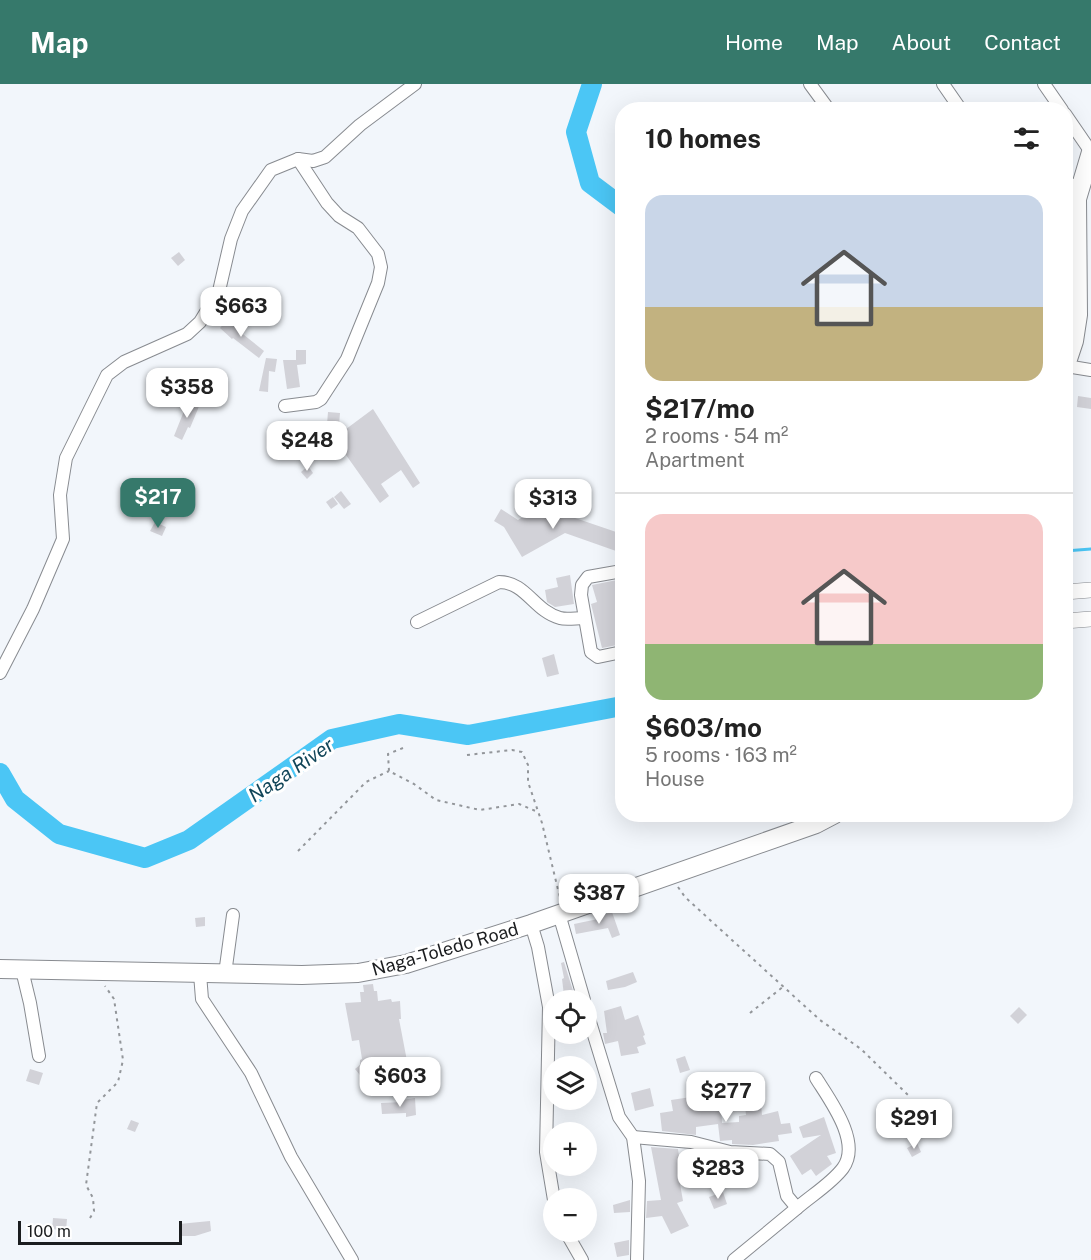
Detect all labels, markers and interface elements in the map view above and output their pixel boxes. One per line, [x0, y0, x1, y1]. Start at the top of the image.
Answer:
text: Map [30, 26, 89, 59]
text: Home [725, 30, 783, 55]
text: Map [816, 30, 859, 55]
text: About [892, 30, 951, 55]
text: Contact [984, 30, 1061, 55]
icon: filters [1010, 122, 1043, 155]
text: 10 homes [645, 123, 761, 154]
icon: home [790, 234, 898, 342]
pin: $663 [205, 287, 277, 338]
text: $663 [214, 294, 268, 318]
pin: $358 [151, 368, 223, 419]
text: $358 [160, 375, 214, 399]
text: $217/mo [645, 393, 755, 424]
pin: $248 [271, 421, 343, 472]
text: 2 rooms · 54 m² [645, 424, 788, 448]
text: $248 [281, 428, 333, 452]
text: Apartment [645, 448, 745, 472]
pin: $217 [122, 478, 194, 529]
pin: $313 [517, 479, 589, 530]
text: $217 [134, 485, 182, 509]
text: $313 [529, 486, 577, 510]
icon: home [790, 553, 898, 661]
text: $603/mo [645, 712, 762, 743]
water label: Naga River [244, 732, 339, 807]
text: 5 rooms · 163 m² [645, 743, 797, 767]
text: House [645, 767, 705, 791]
pin: $387 [563, 874, 635, 925]
text: $387 [573, 881, 625, 905]
street label: Naga-Toledo Road [369, 918, 521, 980]
map controls [543, 990, 597, 1242]
button: locate [543, 990, 597, 1044]
button: layers [543, 1056, 597, 1110]
pin: $603 [364, 1057, 436, 1108]
text: $603 [374, 1064, 426, 1088]
pin: $277 [690, 1072, 762, 1123]
text: $277 [700, 1079, 752, 1103]
pin: $291 [878, 1099, 950, 1150]
text: $291 [890, 1106, 938, 1130]
button: + [543, 1122, 597, 1176]
pin: $283 [682, 1149, 754, 1200]
text: $283 [692, 1156, 744, 1180]
button: − [543, 1188, 597, 1242]
scale bar [18, 1218, 182, 1246]
text: 100 m [27, 1222, 71, 1241]

